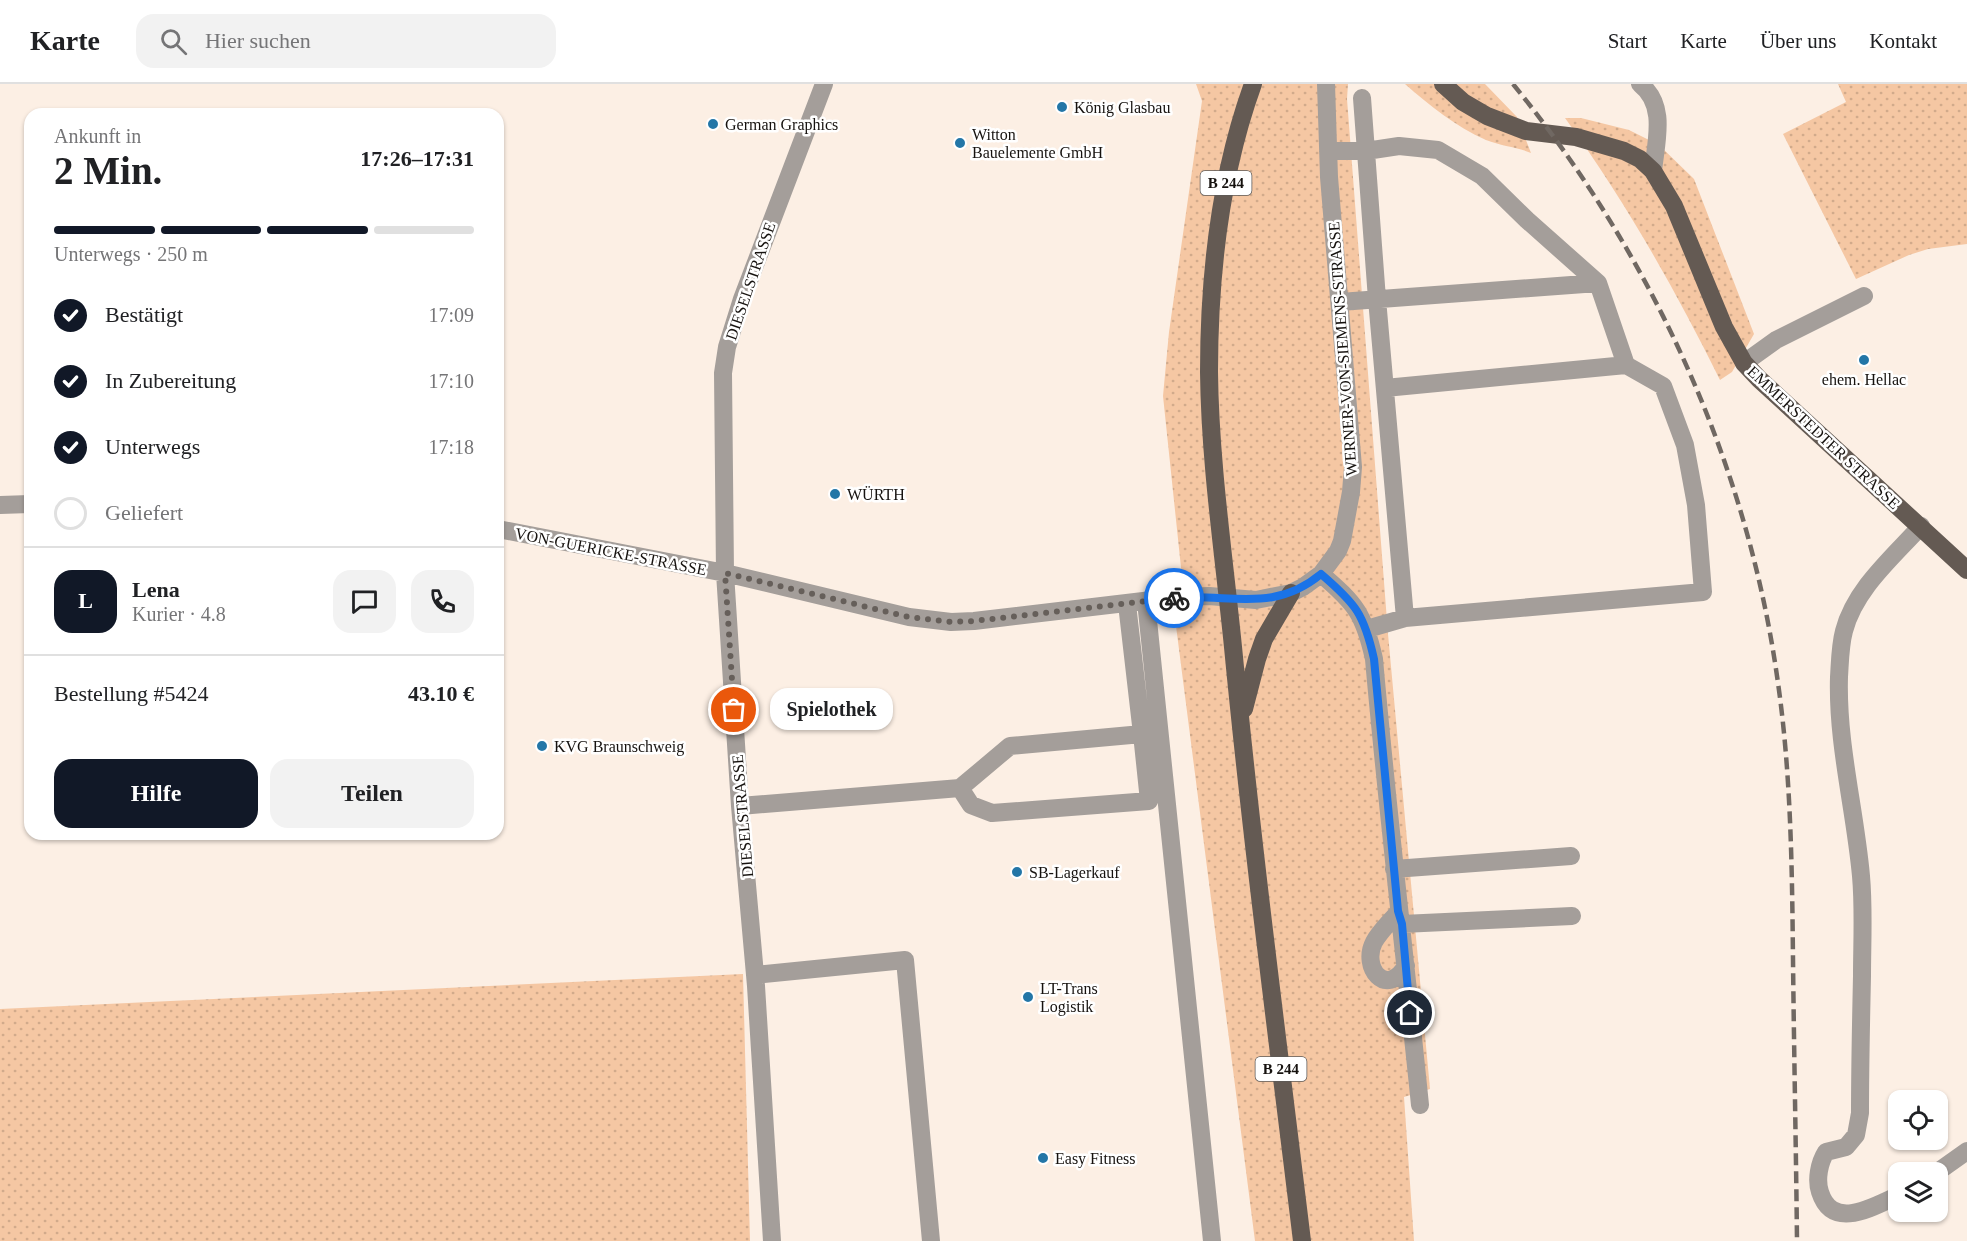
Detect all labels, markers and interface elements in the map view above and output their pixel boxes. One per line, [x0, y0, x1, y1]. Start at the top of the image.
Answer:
search box [136, 14, 556, 68]
text: Karte [30, 25, 100, 56]
icon: search [157, 25, 190, 58]
text: Hier suchen [205, 28, 311, 53]
text: Start [1608, 29, 1647, 53]
text: Karte [1680, 29, 1727, 53]
text: Über uns [1760, 29, 1836, 53]
text: Kontakt [1869, 29, 1937, 53]
place label: König Glasbau [1074, 99, 1170, 117]
marker: König Glasbau [1055, 100, 1069, 114]
place label: German Graphics [725, 116, 838, 134]
marker: German Graphics [706, 117, 720, 131]
text: Ankunft in [54, 125, 141, 147]
place label: Witton Bauelemente GmbH [972, 126, 1104, 161]
marker: Witton Bauelemente GmbH [953, 136, 967, 150]
text: 17:26–17:31 [360, 146, 474, 171]
text: 2 Min. [54, 149, 162, 192]
road number: B 244 [1200, 171, 1252, 195]
street label: DIESELSTRASSE [722, 220, 779, 342]
street label: WERNER-VON-SIEMENS-STRASSE [1325, 221, 1360, 477]
text: Unterwegs · 250 m [54, 243, 208, 265]
icon: check [54, 299, 87, 332]
text: Bestätigt [105, 302, 183, 327]
text: 17:09 [428, 304, 474, 326]
marker: ehem. Hellac [1857, 353, 1871, 367]
street label: EMMERSTEDTER STRASSE [1744, 362, 1903, 512]
icon: check [54, 365, 87, 398]
text: In Zubereitung [105, 368, 236, 393]
text: 17:10 [428, 370, 474, 392]
place label: ehem. Hellac [1822, 371, 1906, 388]
icon: check [54, 431, 87, 464]
text: Unterwegs [105, 434, 200, 459]
text: 17:18 [428, 436, 474, 458]
place label: WÜRTH [847, 486, 905, 503]
marker: WÜRTH [828, 487, 842, 501]
text: Geliefert [105, 500, 183, 525]
street label: VON-GUERICKE-STRASSE [514, 525, 708, 578]
courier [1144, 568, 1204, 628]
button: chat [333, 570, 396, 633]
button: phone [411, 570, 474, 633]
text: Lena [132, 577, 180, 602]
icon: bike [1158, 582, 1191, 615]
text: L [78, 588, 93, 613]
text: Kurier · 4.8 [132, 603, 226, 625]
text: Bestellung #5424 [54, 681, 209, 706]
text: 43.10 € [408, 681, 474, 706]
pin [708, 684, 759, 735]
callout: Spielothek [770, 689, 893, 731]
icon: bag [717, 693, 750, 726]
text: Spielothek [786, 698, 877, 720]
place label: KVG Braunschweig [554, 738, 684, 756]
marker: KVG Braunschweig [535, 739, 549, 753]
street label: DIESELSTRASSE [729, 754, 756, 878]
button: Hilfe [54, 759, 258, 828]
button: Teilen [270, 759, 474, 828]
place label: SB-Lagerkauf [1029, 864, 1120, 882]
marker: SB-Lagerkauf [1010, 865, 1024, 879]
place label: LT-Trans Logistik [1040, 980, 1098, 1016]
pin [1384, 987, 1435, 1038]
marker: LT-Trans Logistik [1021, 990, 1035, 1004]
icon: home [1393, 996, 1426, 1029]
road number: B 244 [1256, 1057, 1306, 1081]
map controls [1888, 1090, 1948, 1222]
button: locate [1888, 1090, 1948, 1150]
place label: Easy Fitness [1055, 1150, 1135, 1168]
marker: Easy Fitness [1036, 1151, 1050, 1165]
button: layers [1888, 1162, 1948, 1222]

